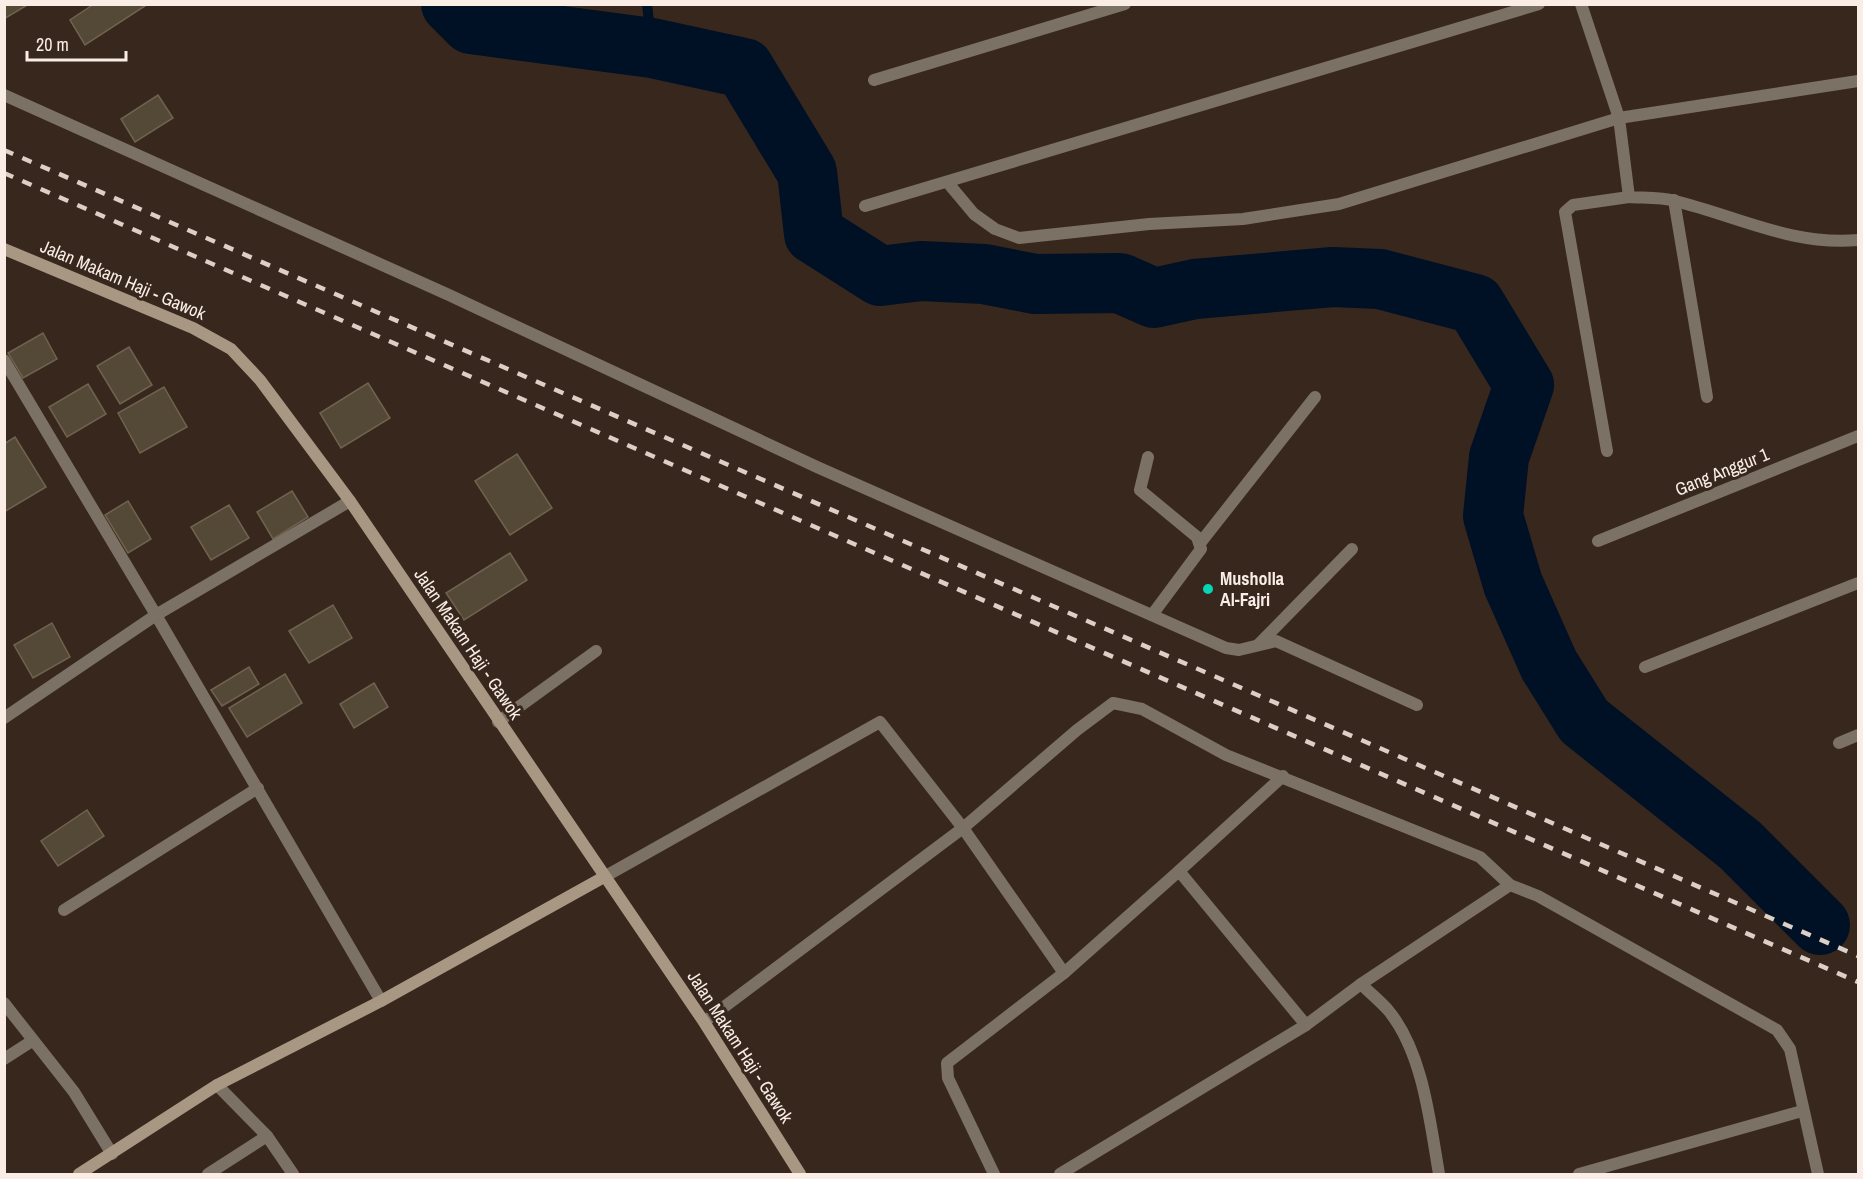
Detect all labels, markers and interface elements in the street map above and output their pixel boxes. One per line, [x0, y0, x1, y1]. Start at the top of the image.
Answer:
scale bar [27, 24, 126, 62]
text: 20 m [36, 32, 69, 57]
street label: Jalan Makam Haji - Gawok [37, 233, 210, 326]
street label: Gang Anggur 1 [1671, 441, 1773, 502]
street label: Jalan Makam Haji - Gawok [409, 563, 529, 725]
place label: Musholla Al-Fajri [1220, 566, 1285, 612]
marker: Musholla Al-Fajri [1201, 582, 1215, 596]
street label: Jalan Makam Haji - Gawok [682, 966, 799, 1128]

